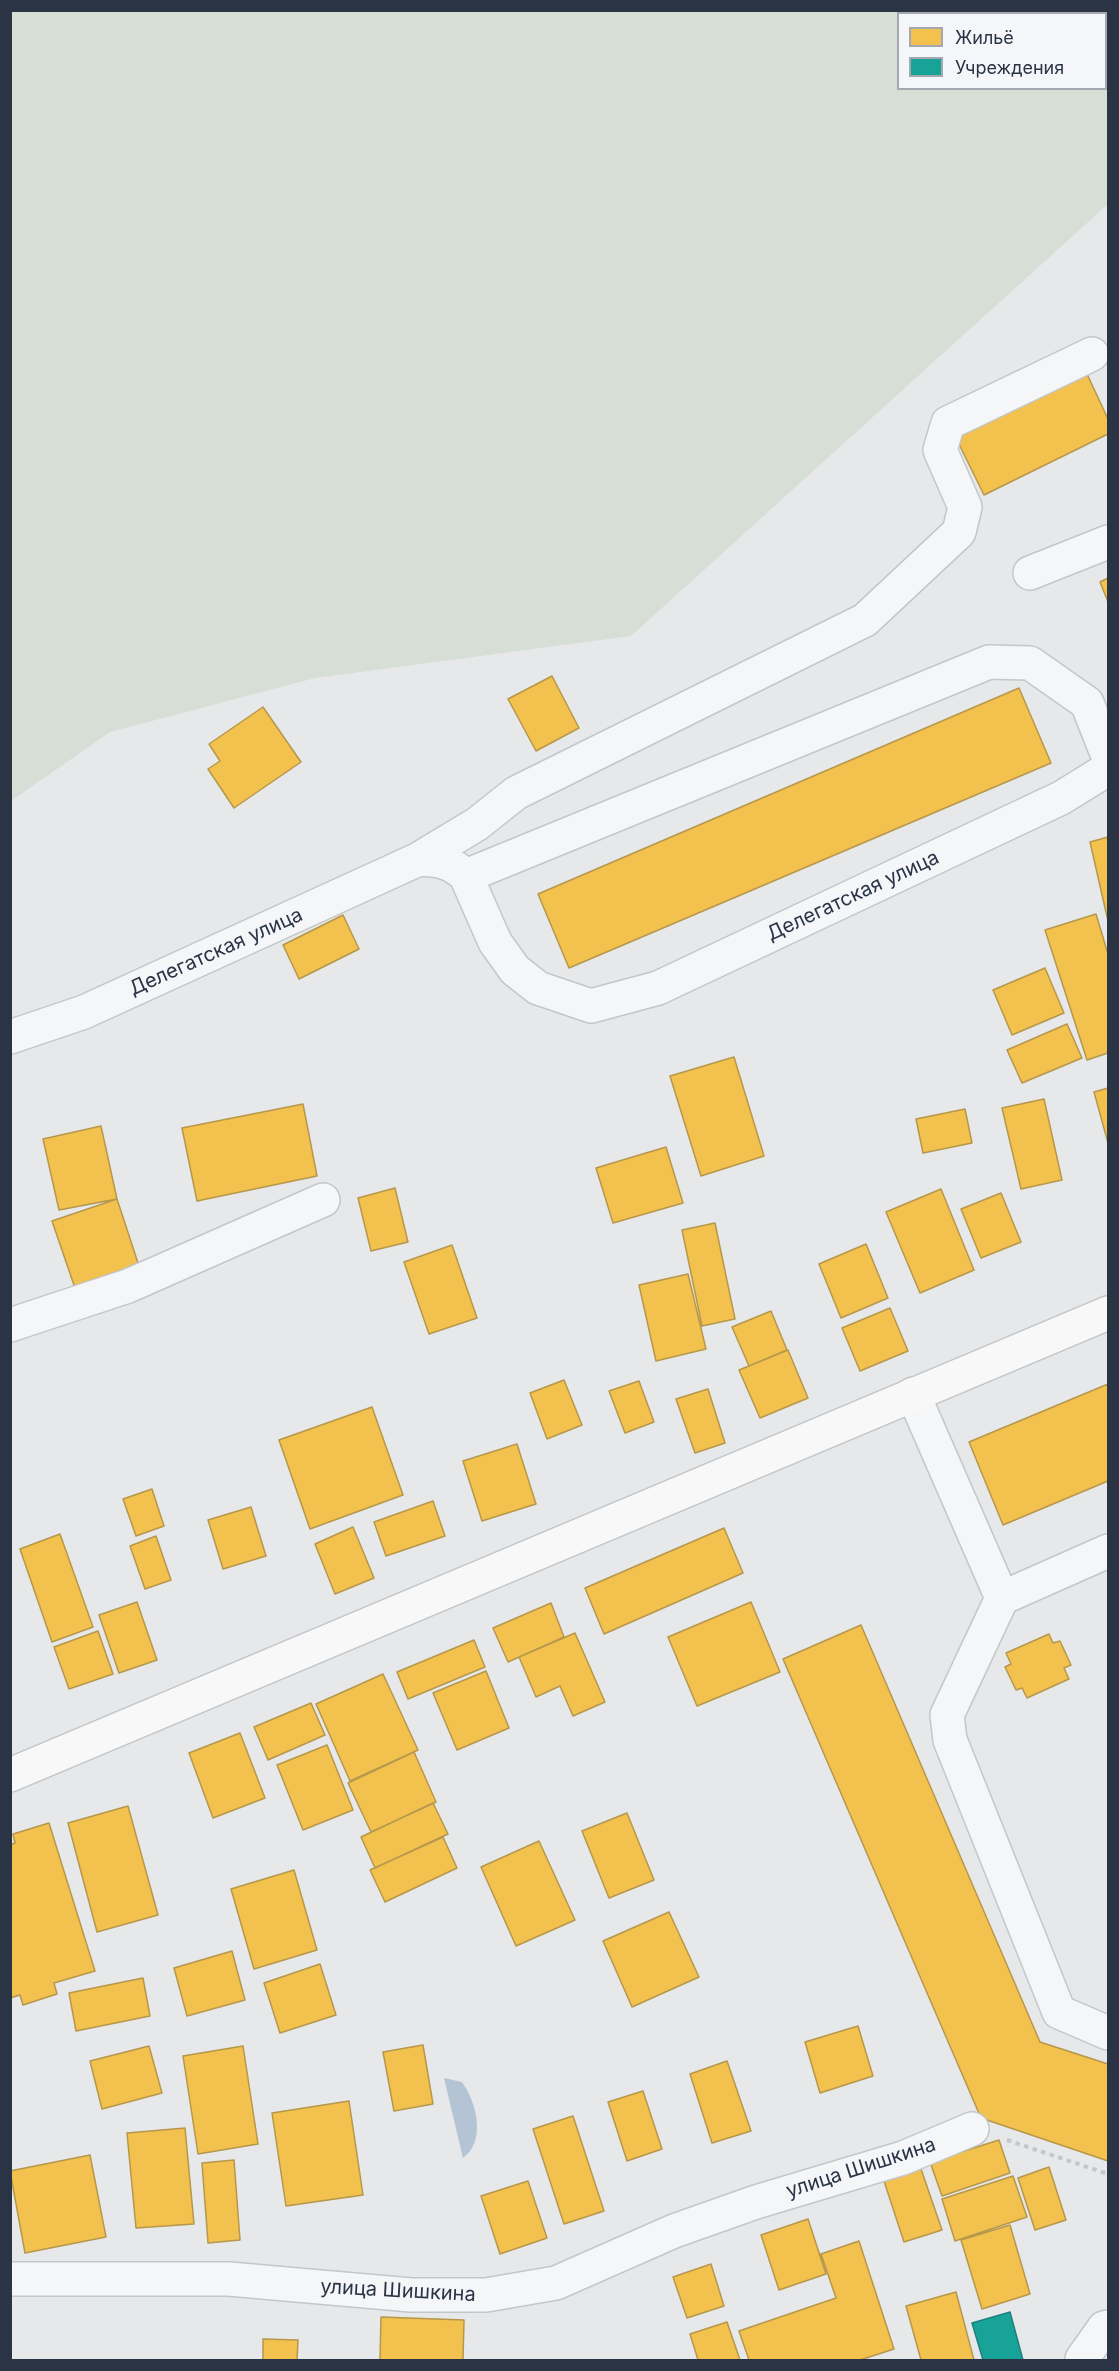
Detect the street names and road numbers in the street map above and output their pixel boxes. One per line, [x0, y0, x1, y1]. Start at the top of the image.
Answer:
street label: Делегатская улица [763, 846, 943, 946]
street label: Делегатская улица [126, 903, 306, 1001]
street label: улица Шишкина [783, 2133, 939, 2203]
street label: улица Шишкина [320, 2275, 476, 2307]

